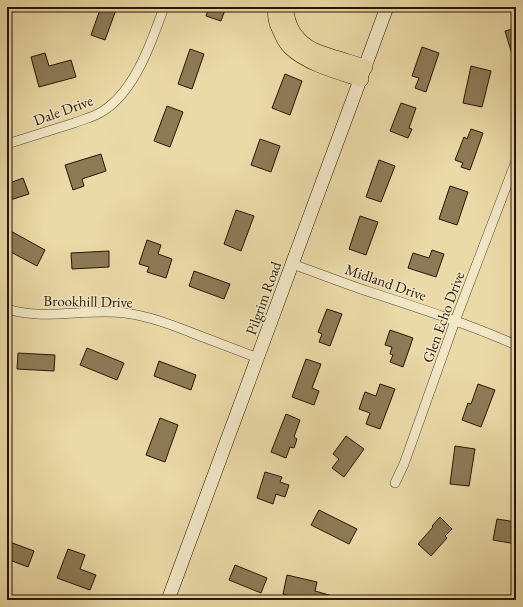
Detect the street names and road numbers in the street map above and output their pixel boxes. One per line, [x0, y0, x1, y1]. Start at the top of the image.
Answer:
street label: Dale Drive [31, 90, 95, 129]
street label: Pilgrim Road [241, 258, 285, 337]
street label: Midland Drive [343, 259, 429, 305]
street label: Glen Echo Drive [418, 269, 468, 365]
street label: Brookhill Drive [43, 291, 133, 311]

